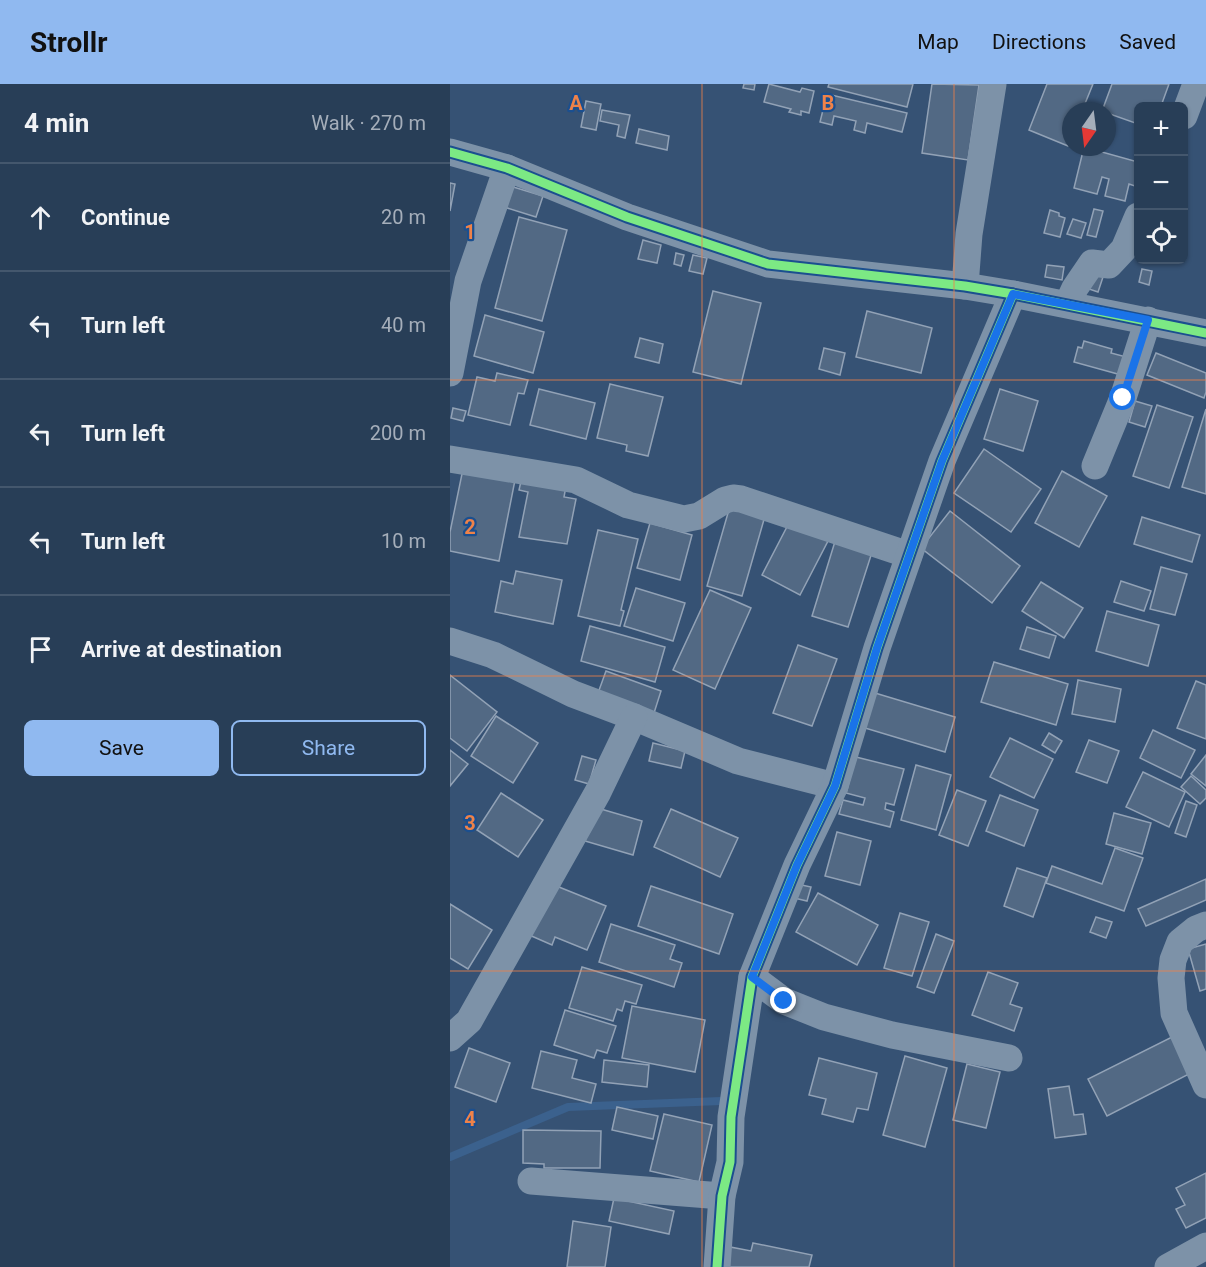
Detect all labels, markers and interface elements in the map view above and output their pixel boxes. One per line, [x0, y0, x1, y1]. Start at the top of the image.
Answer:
text: Strollr [30, 26, 107, 59]
text: Map [917, 30, 959, 54]
text: Directions [992, 30, 1086, 54]
text: Saved [1119, 30, 1176, 54]
text: A [569, 91, 583, 115]
text: B [822, 91, 834, 115]
north arrow [1062, 102, 1116, 156]
map controls [1134, 102, 1188, 264]
button: + [1134, 102, 1188, 156]
text: 4 min [24, 108, 89, 138]
text: Walk · 270 m [311, 111, 426, 135]
button: − [1134, 156, 1188, 210]
icon: ahead [24, 201, 57, 234]
text: Continue [81, 205, 170, 230]
text: 20 m [381, 205, 426, 229]
button: locate [1134, 210, 1188, 264]
text: 1 [464, 220, 476, 244]
icon: left [24, 309, 57, 342]
text: Turn left [81, 313, 165, 338]
text: 40 m [381, 313, 426, 337]
route start [1109, 384, 1135, 410]
icon: left [24, 417, 57, 450]
text: Turn left [81, 421, 165, 446]
text: 200 m [370, 421, 426, 445]
text: 2 [464, 515, 476, 539]
icon: left [24, 525, 57, 558]
text: Turn left [81, 529, 165, 554]
text: 10 m [381, 529, 426, 553]
icon: arrive [24, 633, 57, 666]
text: Arrive at destination [81, 637, 282, 662]
button: Save [24, 720, 219, 776]
button: Share [231, 720, 426, 776]
text: 3 [464, 811, 476, 835]
route end [770, 987, 796, 1013]
text: 4 [464, 1107, 476, 1131]

